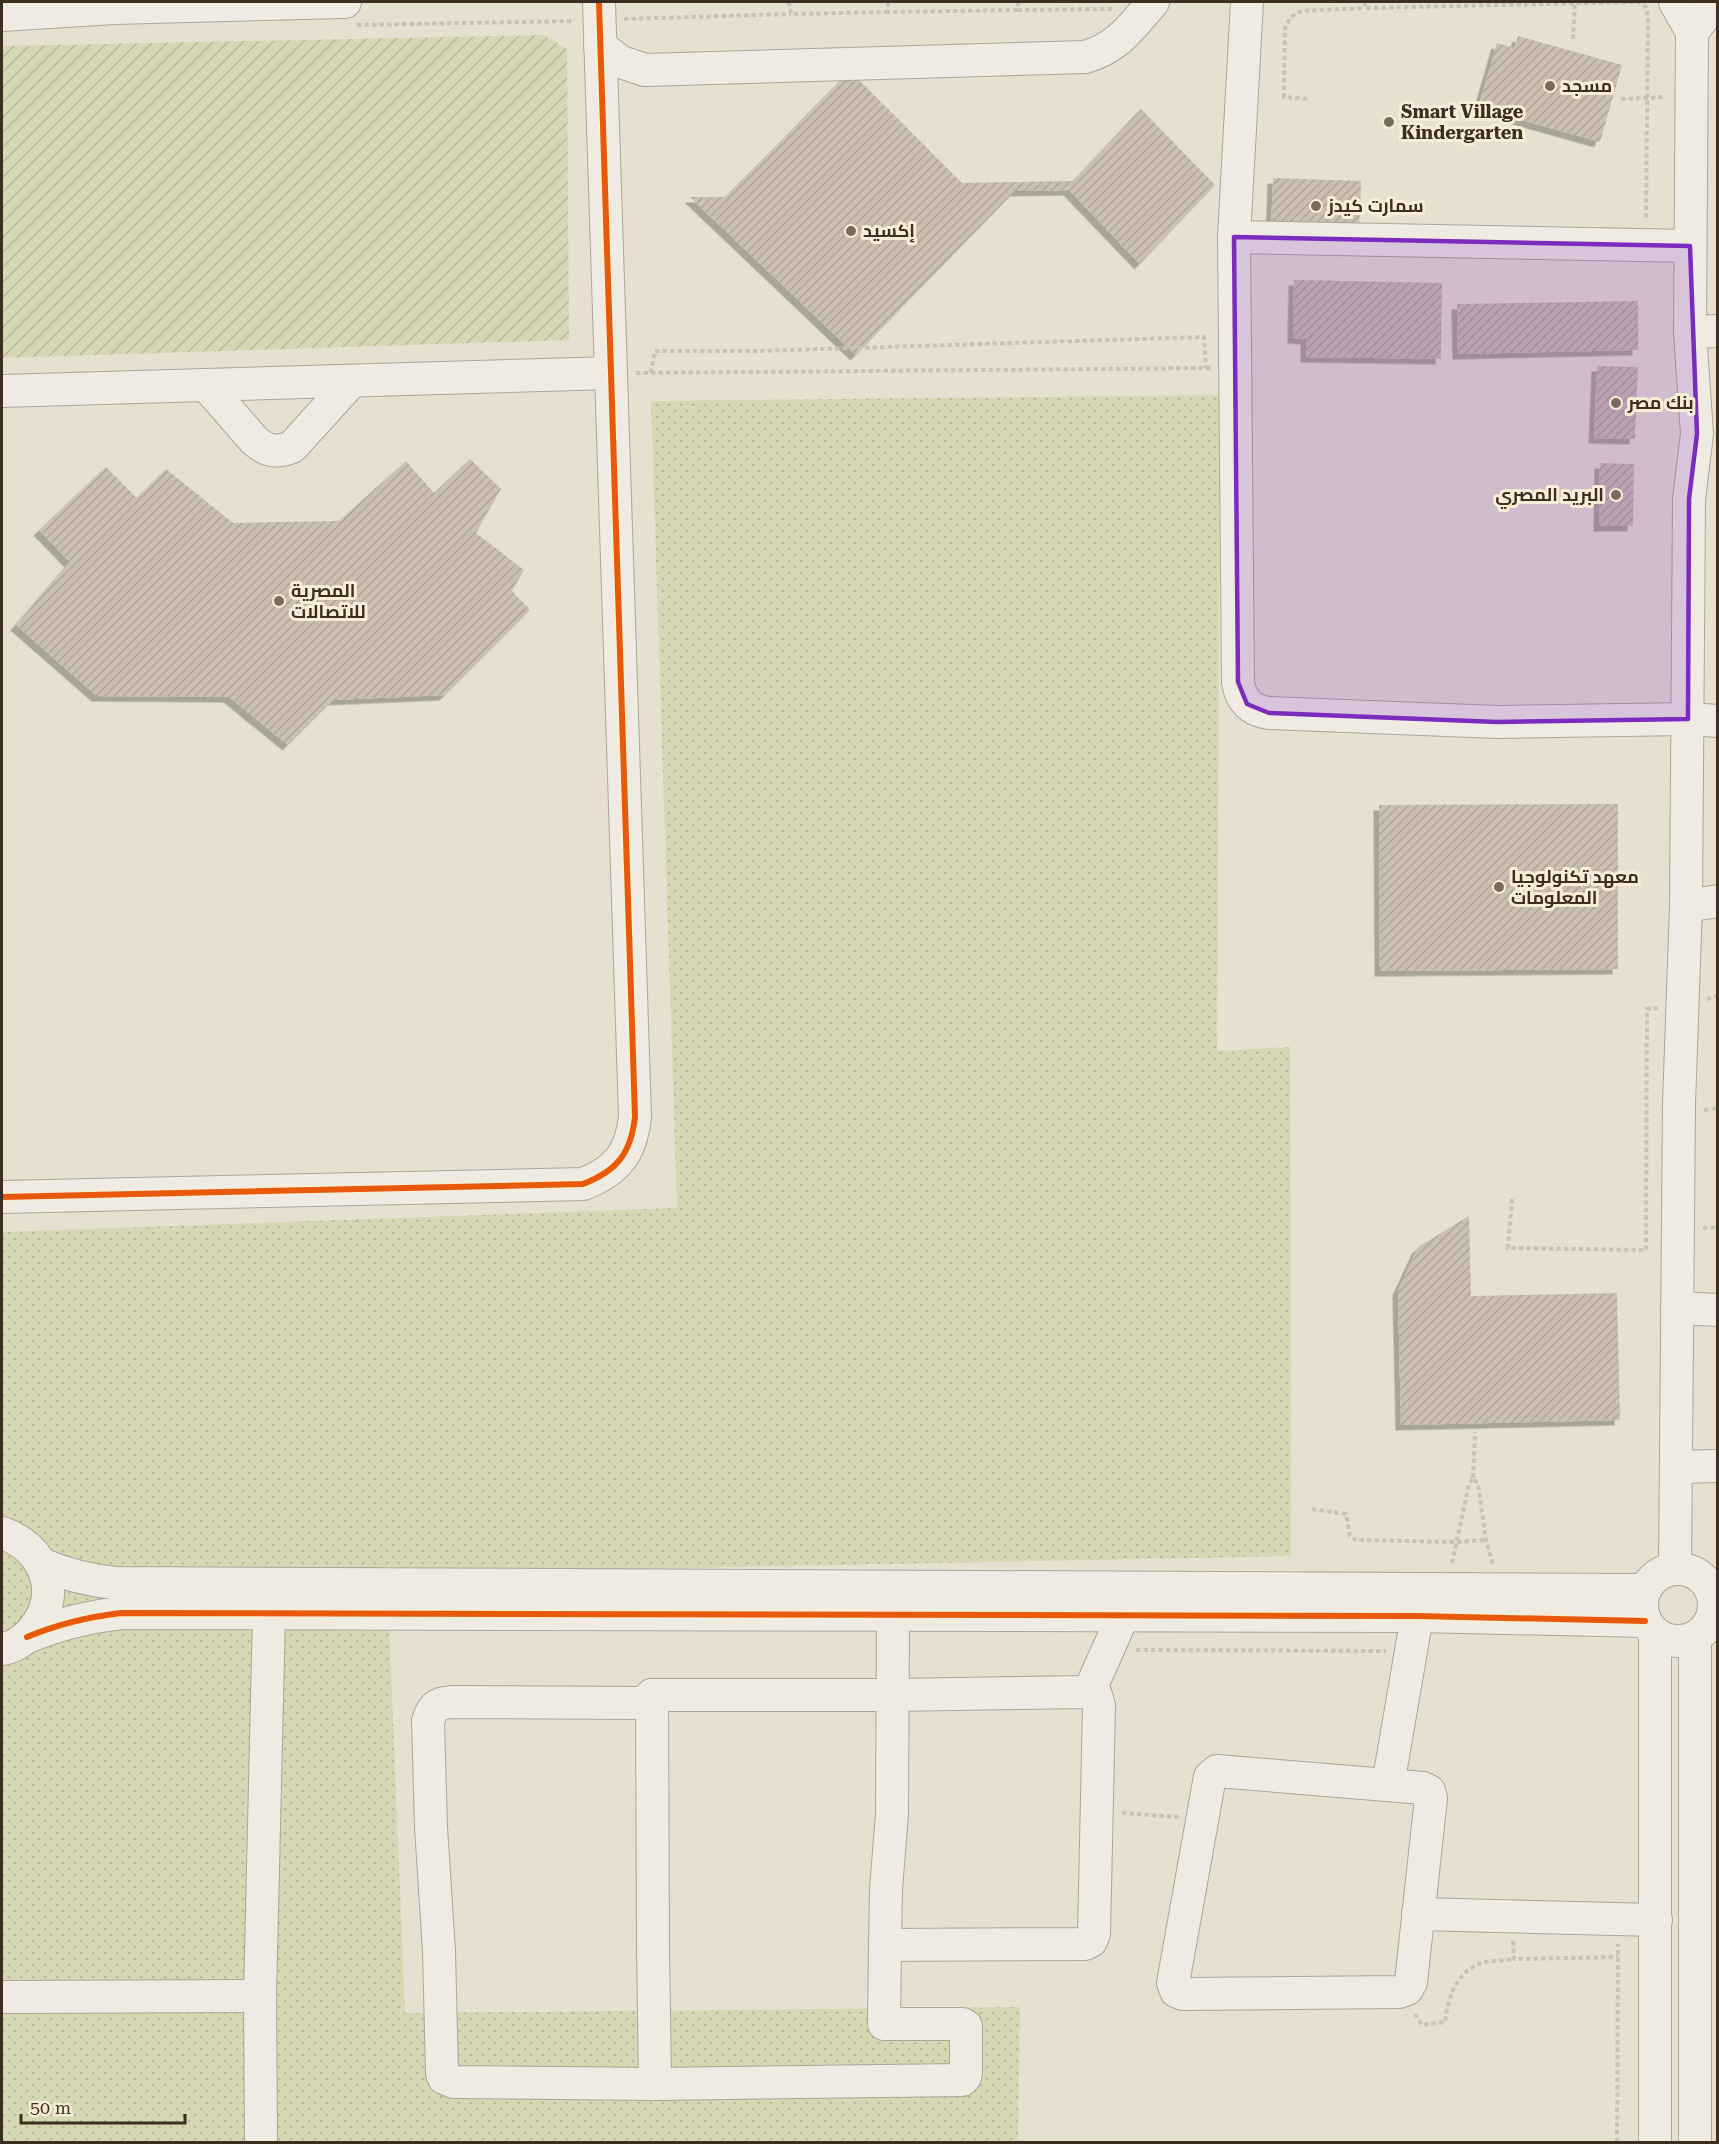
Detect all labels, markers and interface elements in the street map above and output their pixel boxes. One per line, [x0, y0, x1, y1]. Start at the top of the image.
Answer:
place label: مسجد [1562, 75, 1612, 96]
marker: مسجد [1543, 79, 1557, 93]
place label: Smart Village Kindergarten [1401, 101, 1524, 143]
marker: Smart Village Kindergarten [1382, 115, 1396, 129]
place label: سمارت كيدز [1327, 195, 1424, 217]
marker: سمارت كيدز [1309, 199, 1323, 213]
place label: إكسيد [863, 220, 915, 243]
marker: إكسيد [844, 224, 858, 238]
place label: بنك مصر [1627, 392, 1694, 414]
marker: بنك مصر [1609, 396, 1623, 410]
place label: البريد المصري [1495, 484, 1604, 509]
marker: البريد المصري [1609, 488, 1623, 502]
place label: المصرية للاتصالات [291, 580, 366, 622]
marker: المصرية للاتصالات [272, 594, 286, 608]
place label: معهد تكنولوجيا المعلومات [1511, 866, 1639, 909]
marker: معهد تكنولوجيا المعلومات [1492, 880, 1506, 894]
scale bar [21, 2087, 184, 2125]
text: 50 m [30, 2097, 71, 2118]

